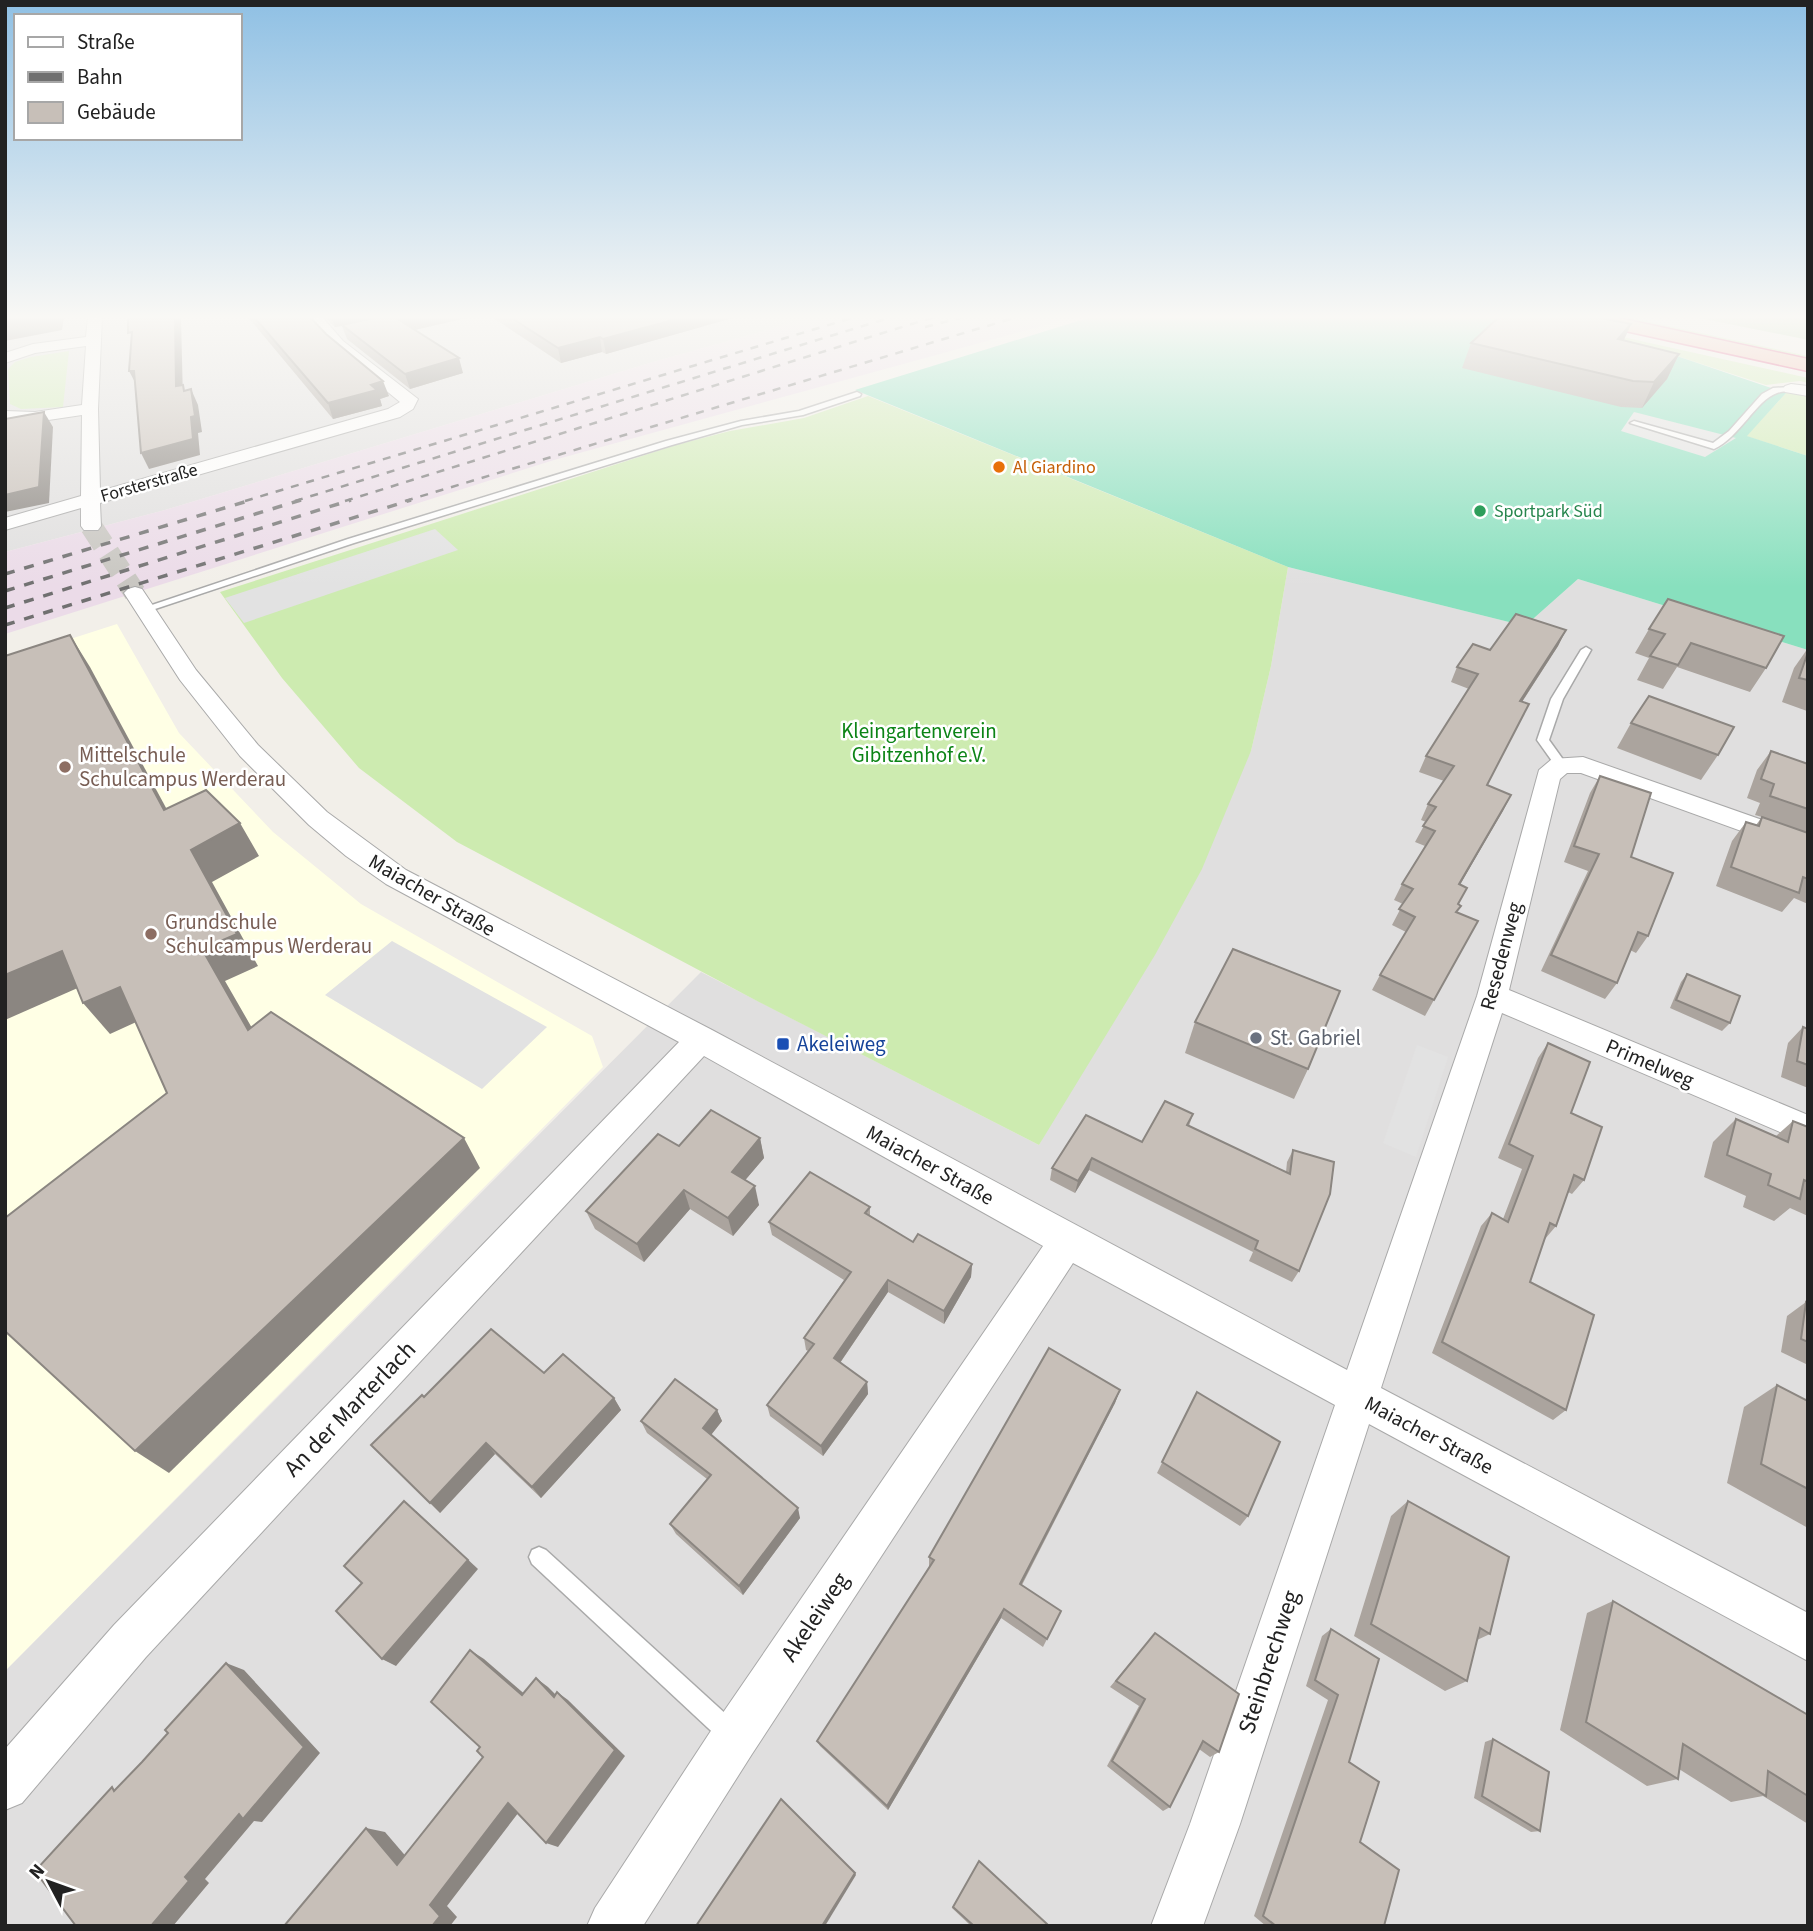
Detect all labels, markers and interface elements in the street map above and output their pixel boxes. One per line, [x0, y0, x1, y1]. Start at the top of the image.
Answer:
legend [14, 14, 242, 140]
text: Straße [77, 27, 135, 57]
text: Bahn [77, 62, 123, 92]
text: Gebäude [77, 97, 156, 127]
place label: Al Giardino [1013, 455, 1096, 480]
street label: Forsterstraße [97, 457, 201, 509]
marker: Al Giardino [991, 459, 1007, 475]
place label: Sportpark Süd [1494, 499, 1603, 524]
marker: Sportpark Süd [1472, 503, 1488, 519]
park label: Kleingartenverein Gibitzenhof e.V. [841, 716, 997, 770]
place label: Mittelschule Schulcampus Werderau [79, 740, 286, 794]
marker: Mittelschule Schulcampus Werderau [57, 759, 73, 775]
street label: Maiacher Straße [363, 846, 501, 944]
street label: Resedenweg [1472, 898, 1530, 1013]
place label: Grundschule Schulcampus Werderau [165, 907, 372, 961]
marker: Grundschule Schulcampus Werderau [143, 926, 159, 942]
place label: St. Gabriel [1270, 1023, 1361, 1053]
place label: Akeleiweg [797, 1029, 886, 1059]
marker: St. Gabriel [1248, 1030, 1264, 1046]
street label: Primelweg [1601, 1031, 1699, 1095]
marker: Akeleiweg [775, 1036, 791, 1052]
street label: Maiacher Straße [861, 1117, 999, 1213]
street label: An der Marterlach [276, 1333, 424, 1485]
street label: Maiacher Straße [1359, 1388, 1499, 1482]
street label: Akeleiweg [772, 1565, 858, 1669]
street label: Steinbrechweg [1229, 1586, 1309, 1738]
north arrow [14, 1847, 84, 1917]
text: N [23, 1858, 52, 1885]

